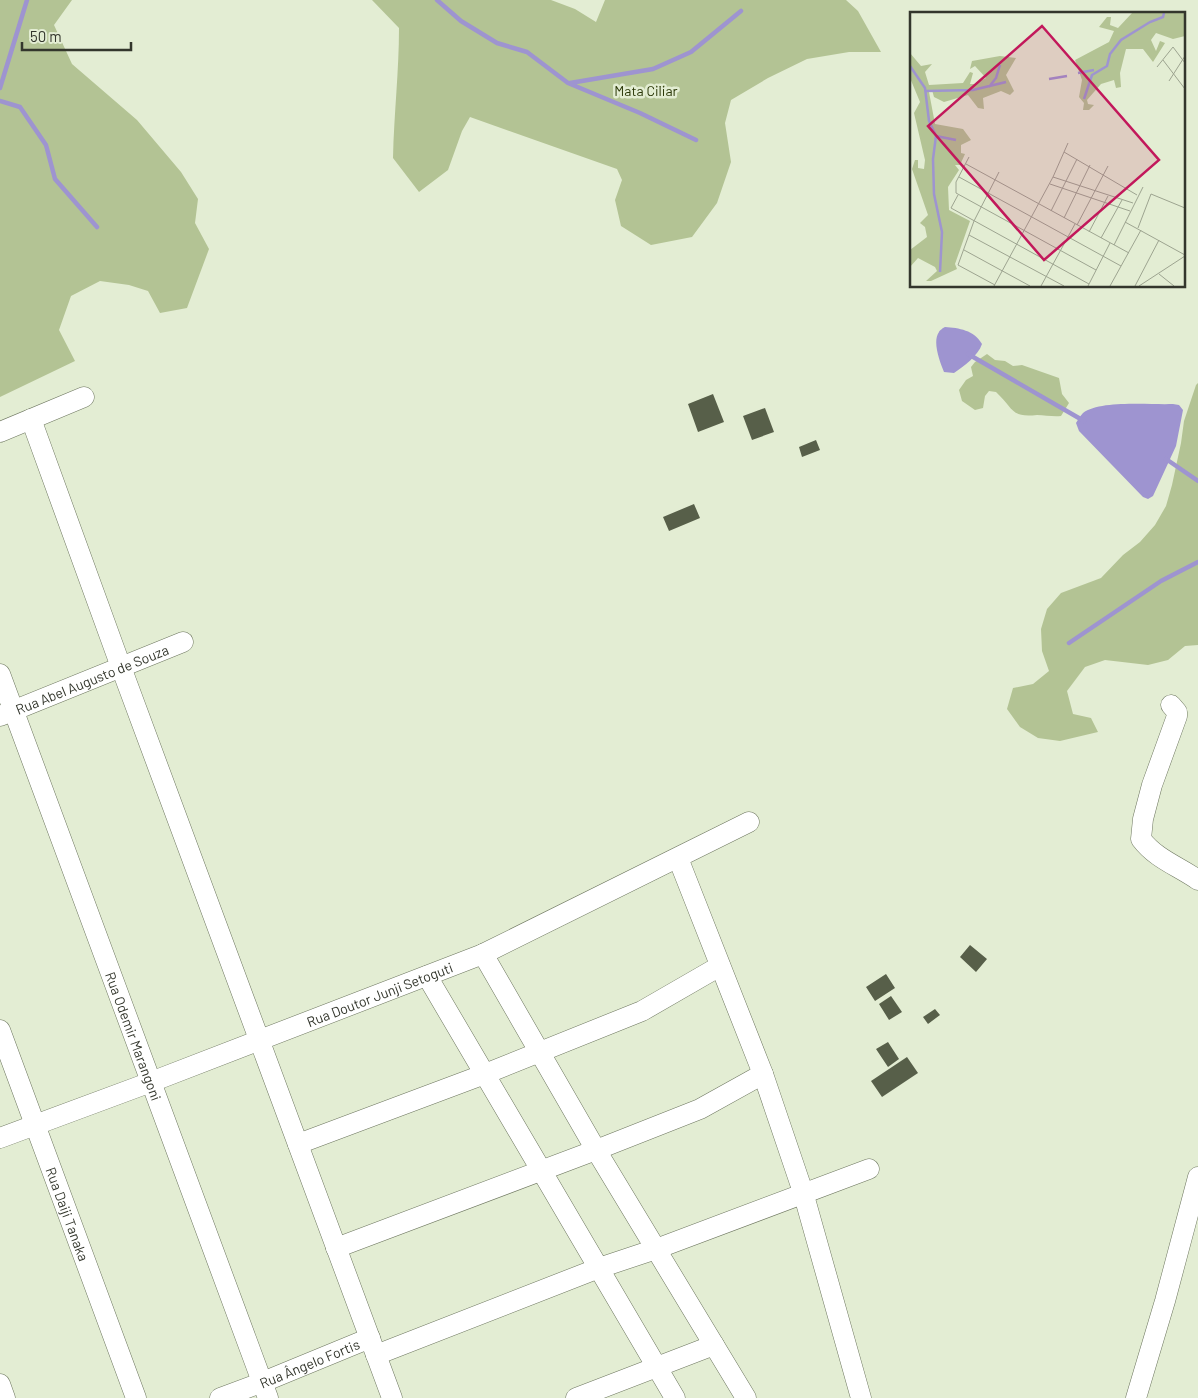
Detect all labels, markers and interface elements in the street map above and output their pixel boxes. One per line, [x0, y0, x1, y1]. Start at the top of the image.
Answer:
inset map [910, 12, 1186, 288]
scale bar [22, 20, 131, 52]
text: 50 m [30, 27, 62, 45]
park label: Mata Ciliar [614, 82, 678, 99]
street label: Rua Abel Augusto de Souza [13, 640, 171, 717]
street label: Rua Doutor Junji Setoguti [304, 958, 455, 1030]
street label: Rua Odemir Marangoni [102, 969, 166, 1103]
street label: Rua Daiji Tanaka [43, 1165, 93, 1263]
street label: Rua Ângelo Fortis [257, 1335, 362, 1391]

